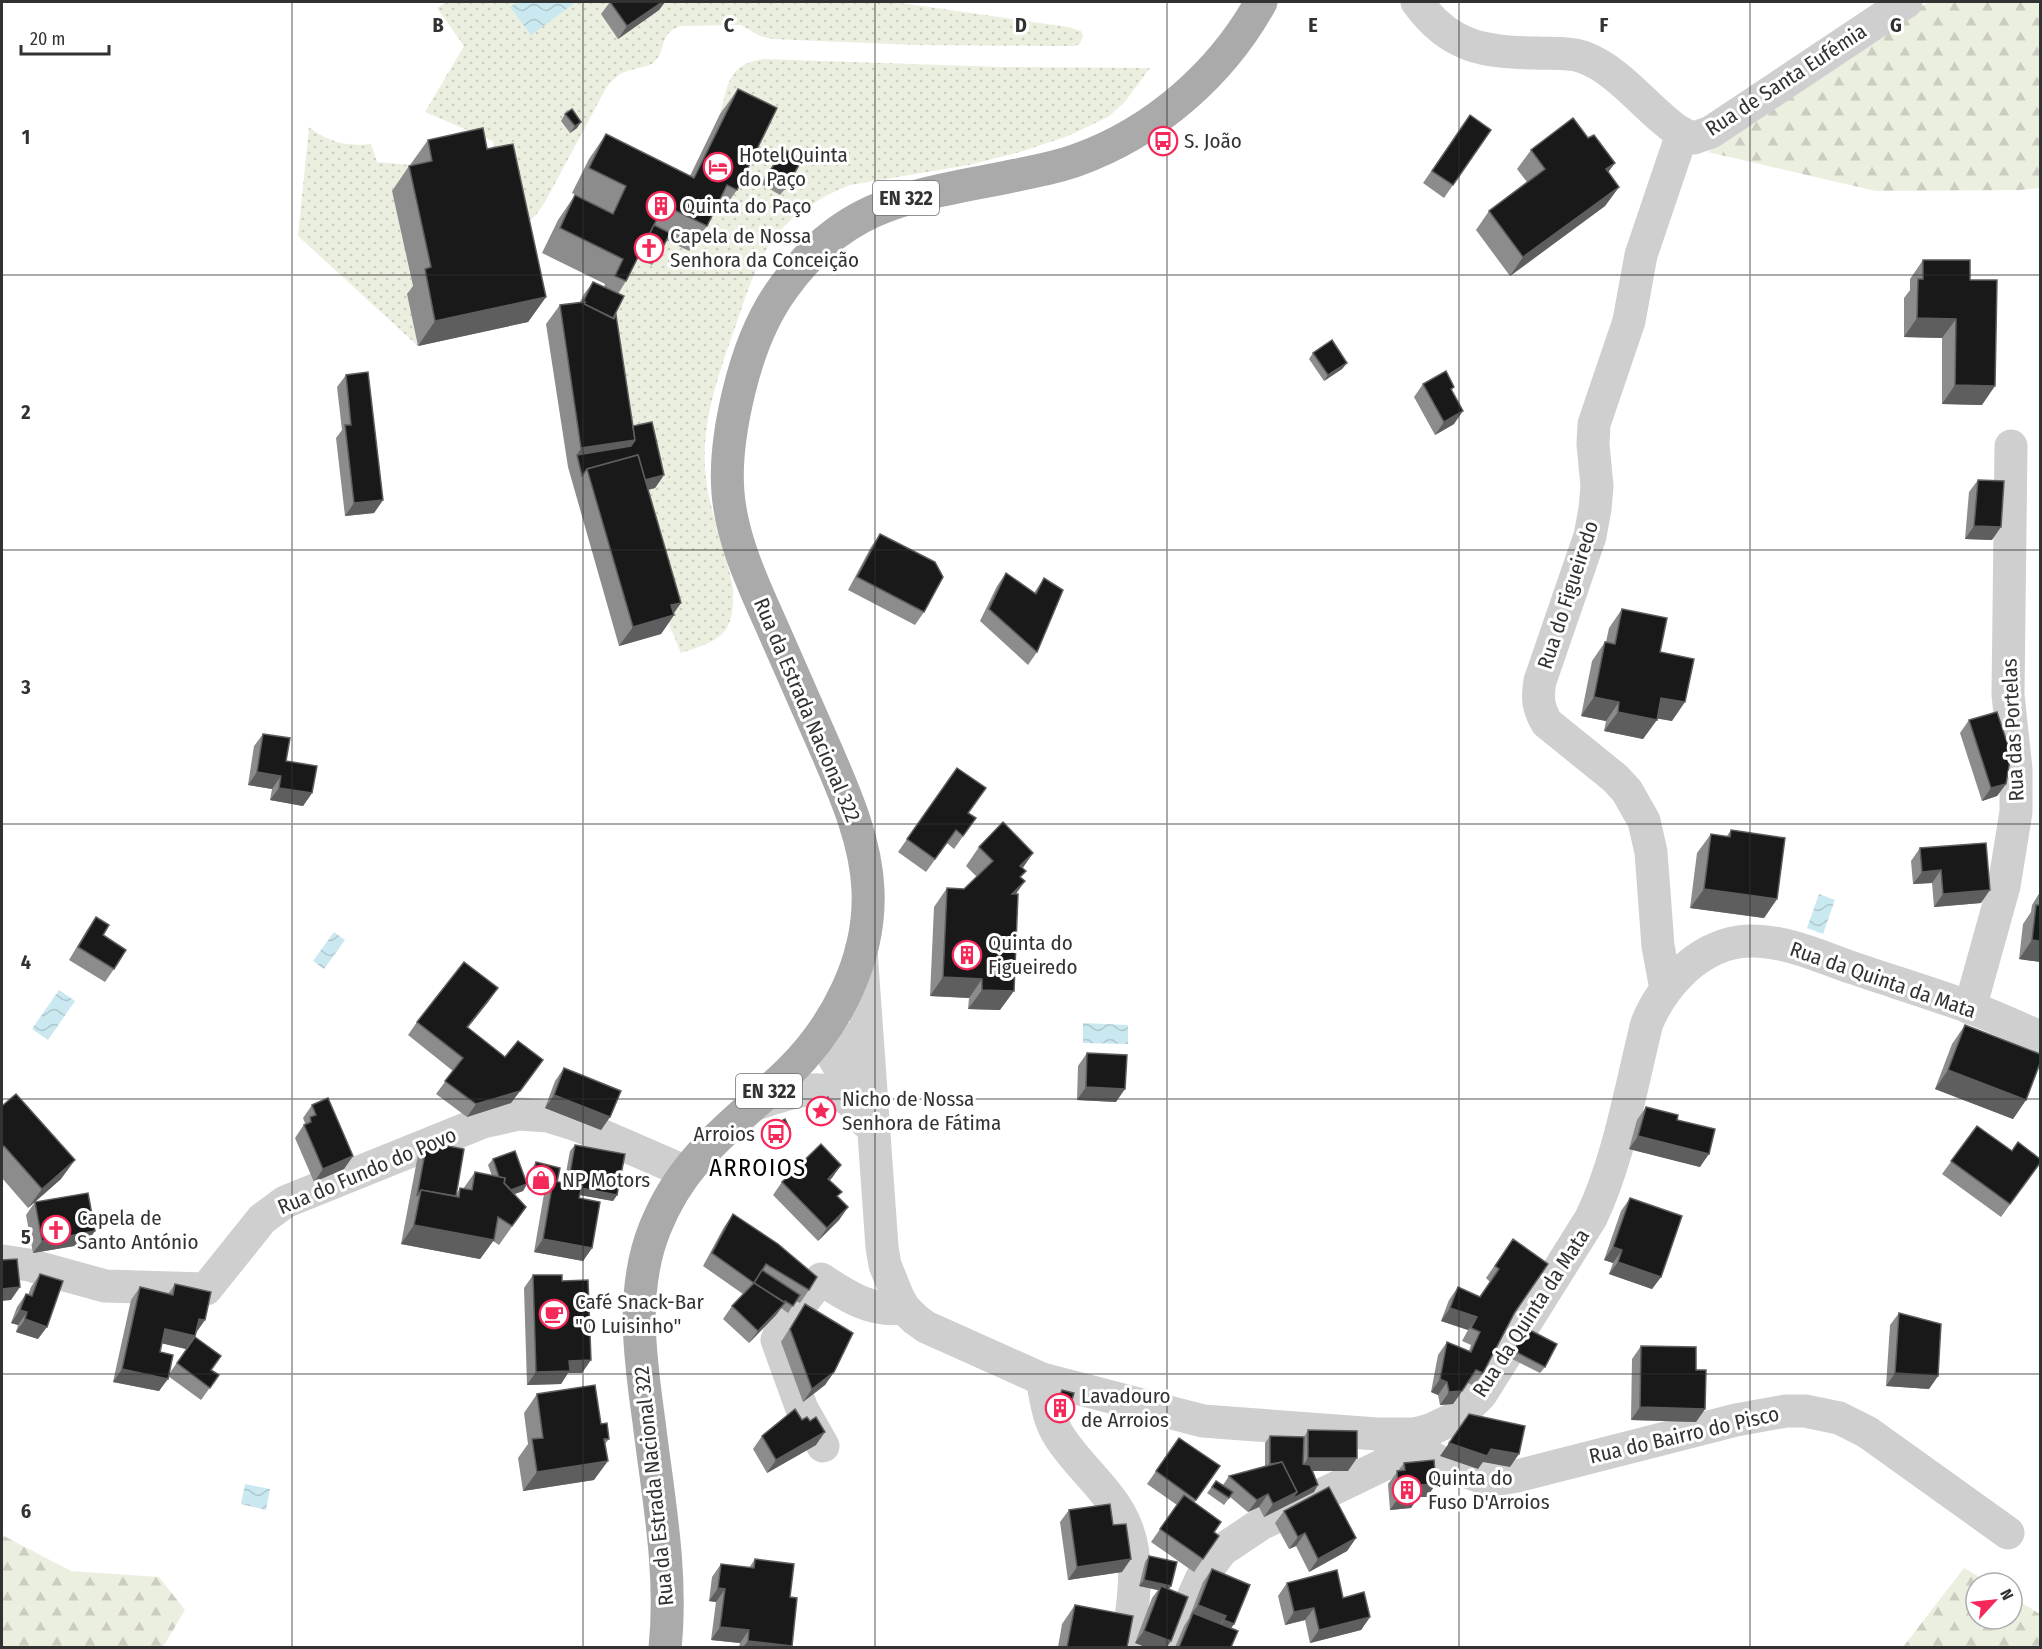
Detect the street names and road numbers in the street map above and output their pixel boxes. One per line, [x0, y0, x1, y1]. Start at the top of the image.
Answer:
street label: Rua de Santa Eufémia [1701, 18, 1871, 142]
road number: EN 322 [873, 181, 939, 215]
street label: Rua do Figueiredo [1532, 518, 1604, 672]
street label: Rua da Estrada Nacional 322 [748, 594, 866, 826]
street label: Rua das Portelas [1996, 658, 2030, 802]
street label: Rua da Quinta da Mata [1786, 936, 1980, 1024]
road number: EN 322 [736, 1074, 802, 1108]
street label: Rua do Fundo do Povo [274, 1122, 460, 1220]
street label: Rua da Quinta da Mata [1467, 1224, 1595, 1402]
street label: Rua da Estrada Nacional 322 [628, 1365, 680, 1607]
street label: Rua do Bairro do Pisco [1587, 1400, 1781, 1470]

